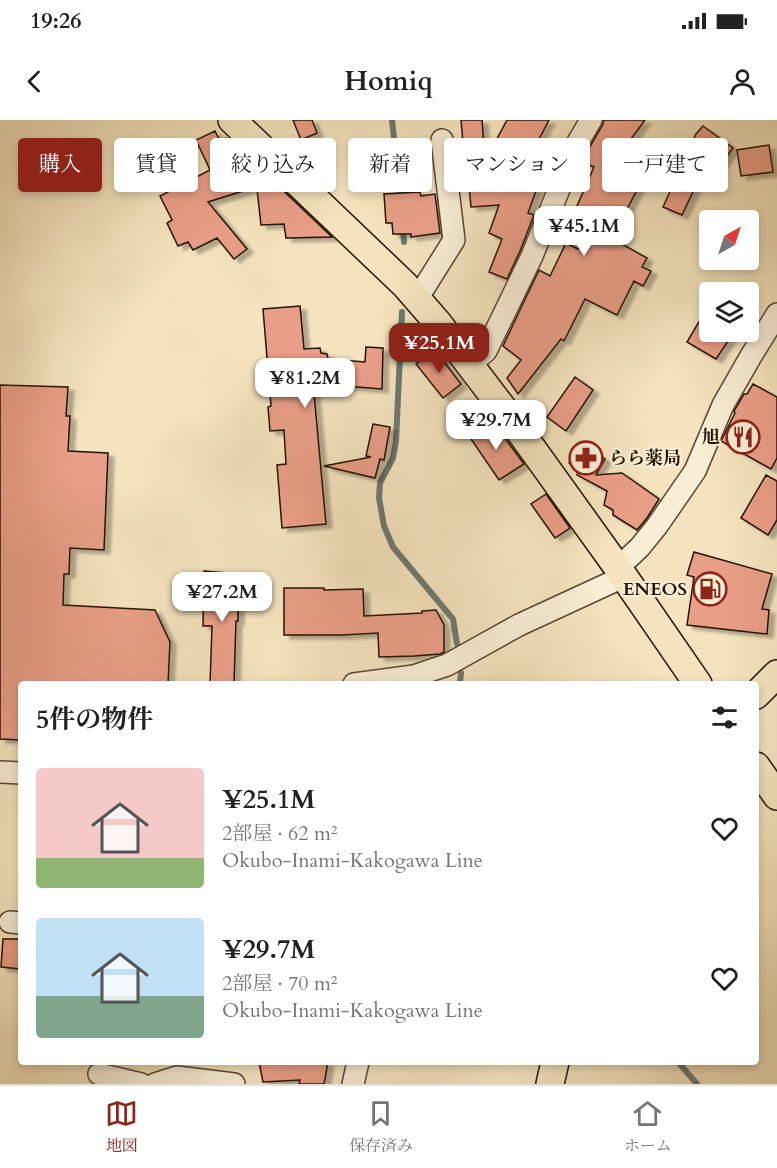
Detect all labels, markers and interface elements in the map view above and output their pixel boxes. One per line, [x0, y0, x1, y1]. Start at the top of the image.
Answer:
text: 19:26 [30, 6, 81, 36]
text: Homiq [344, 63, 433, 100]
icon: back [18, 65, 51, 98]
icon: person [726, 65, 759, 98]
chip: 購入 [18, 138, 102, 192]
chip: 賃貸 [114, 138, 198, 192]
chip: 絞り込み [210, 138, 336, 192]
chip: 新着 [348, 138, 432, 192]
chip: マンション [444, 138, 590, 192]
chip: 一戸建て [602, 138, 728, 192]
pin: ¥45.1M [535, 206, 633, 257]
north arrow [699, 210, 759, 270]
map controls [699, 210, 759, 342]
text: ¥45.1M [548, 212, 620, 239]
button: layers [699, 282, 759, 342]
pin: ¥25.1M [390, 323, 488, 374]
text: ¥25.1M [403, 329, 475, 356]
pin: ¥81.2M [256, 358, 354, 409]
text: ¥81.2M [269, 364, 341, 391]
pin: ¥29.7M [447, 400, 545, 451]
text: ¥29.7M [460, 406, 532, 433]
restaurant icon: 旭 [725, 419, 761, 455]
place label: 旭 [702, 425, 720, 450]
pharmacy icon: らら薬局 [568, 440, 604, 476]
place label: らら薬局 [609, 446, 681, 471]
fuel station icon: ENEOS [692, 571, 728, 607]
pin: ¥27.2M [173, 572, 271, 623]
place label: ENEOS [623, 577, 687, 602]
text: ¥27.2M [186, 578, 258, 605]
icon: filters [708, 701, 741, 734]
text: 5件の物件 [36, 702, 153, 737]
text: ¥25.1M [222, 782, 315, 817]
icon: home [84, 792, 156, 864]
icon: heart [708, 812, 741, 845]
text: 2部屋 · 62 m² [222, 820, 338, 847]
text: Okubo-Inami-Kakogawa Line [222, 847, 483, 874]
text: ¥29.7M [222, 932, 315, 967]
icon: home [84, 942, 156, 1014]
icon: heart [708, 962, 741, 995]
text: 2部屋 · 70 m² [222, 970, 338, 997]
text: Okubo-Inami-Kakogawa Line [222, 997, 483, 1024]
tab: 地図 [105, 1097, 138, 1157]
tab: 保存済み [349, 1097, 413, 1157]
tab: ホーム [624, 1097, 672, 1157]

